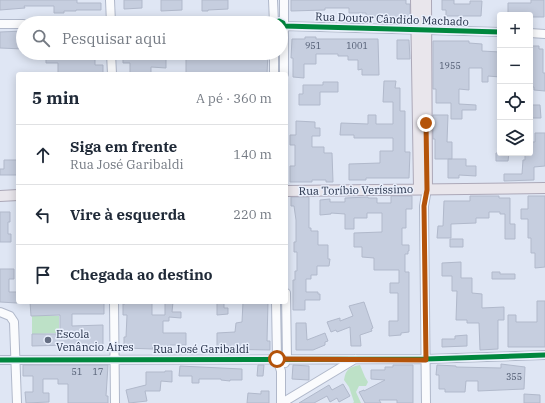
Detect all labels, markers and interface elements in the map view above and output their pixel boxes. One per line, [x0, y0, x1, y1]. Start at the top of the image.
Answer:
street label: Rua Doutor Cândido Machado [315, 9, 469, 29]
map controls [497, 12, 533, 156]
button: + [497, 12, 533, 48]
search box [16, 16, 288, 60]
icon: search [30, 27, 52, 49]
text: Pesquisar aqui [62, 29, 166, 48]
house number: 951 [305, 40, 321, 51]
house number: 1001 [346, 40, 368, 51]
button: − [497, 48, 533, 84]
house number: 1955 [439, 60, 461, 71]
button: locate [497, 84, 533, 120]
text: 5 min [32, 87, 80, 109]
text: A pé · 360 m [196, 90, 272, 107]
route end [417, 114, 435, 132]
button: layers [497, 120, 533, 156]
text: Siga em frente [70, 137, 177, 156]
icon: ahead [32, 144, 54, 166]
text: 140 m [233, 146, 272, 163]
text: Rua José Garibaldi [70, 156, 184, 173]
street label: Rua Toríbio Veríssimo [299, 182, 413, 198]
icon: left [32, 204, 54, 226]
text: Vire à esquerda [70, 205, 186, 224]
text: 220 m [233, 206, 272, 223]
icon: arrive [32, 264, 54, 286]
text: Chegada ao destino [70, 265, 213, 284]
place label: Escola Venâncio Aires [56, 327, 134, 354]
marker: Escola Venâncio Aires [43, 335, 53, 345]
street label: Rua José Garibaldi [153, 342, 250, 356]
route start [268, 350, 286, 368]
house number: 51 [72, 366, 82, 377]
house number: 17 [93, 366, 103, 377]
house number: 355 [506, 371, 522, 382]

